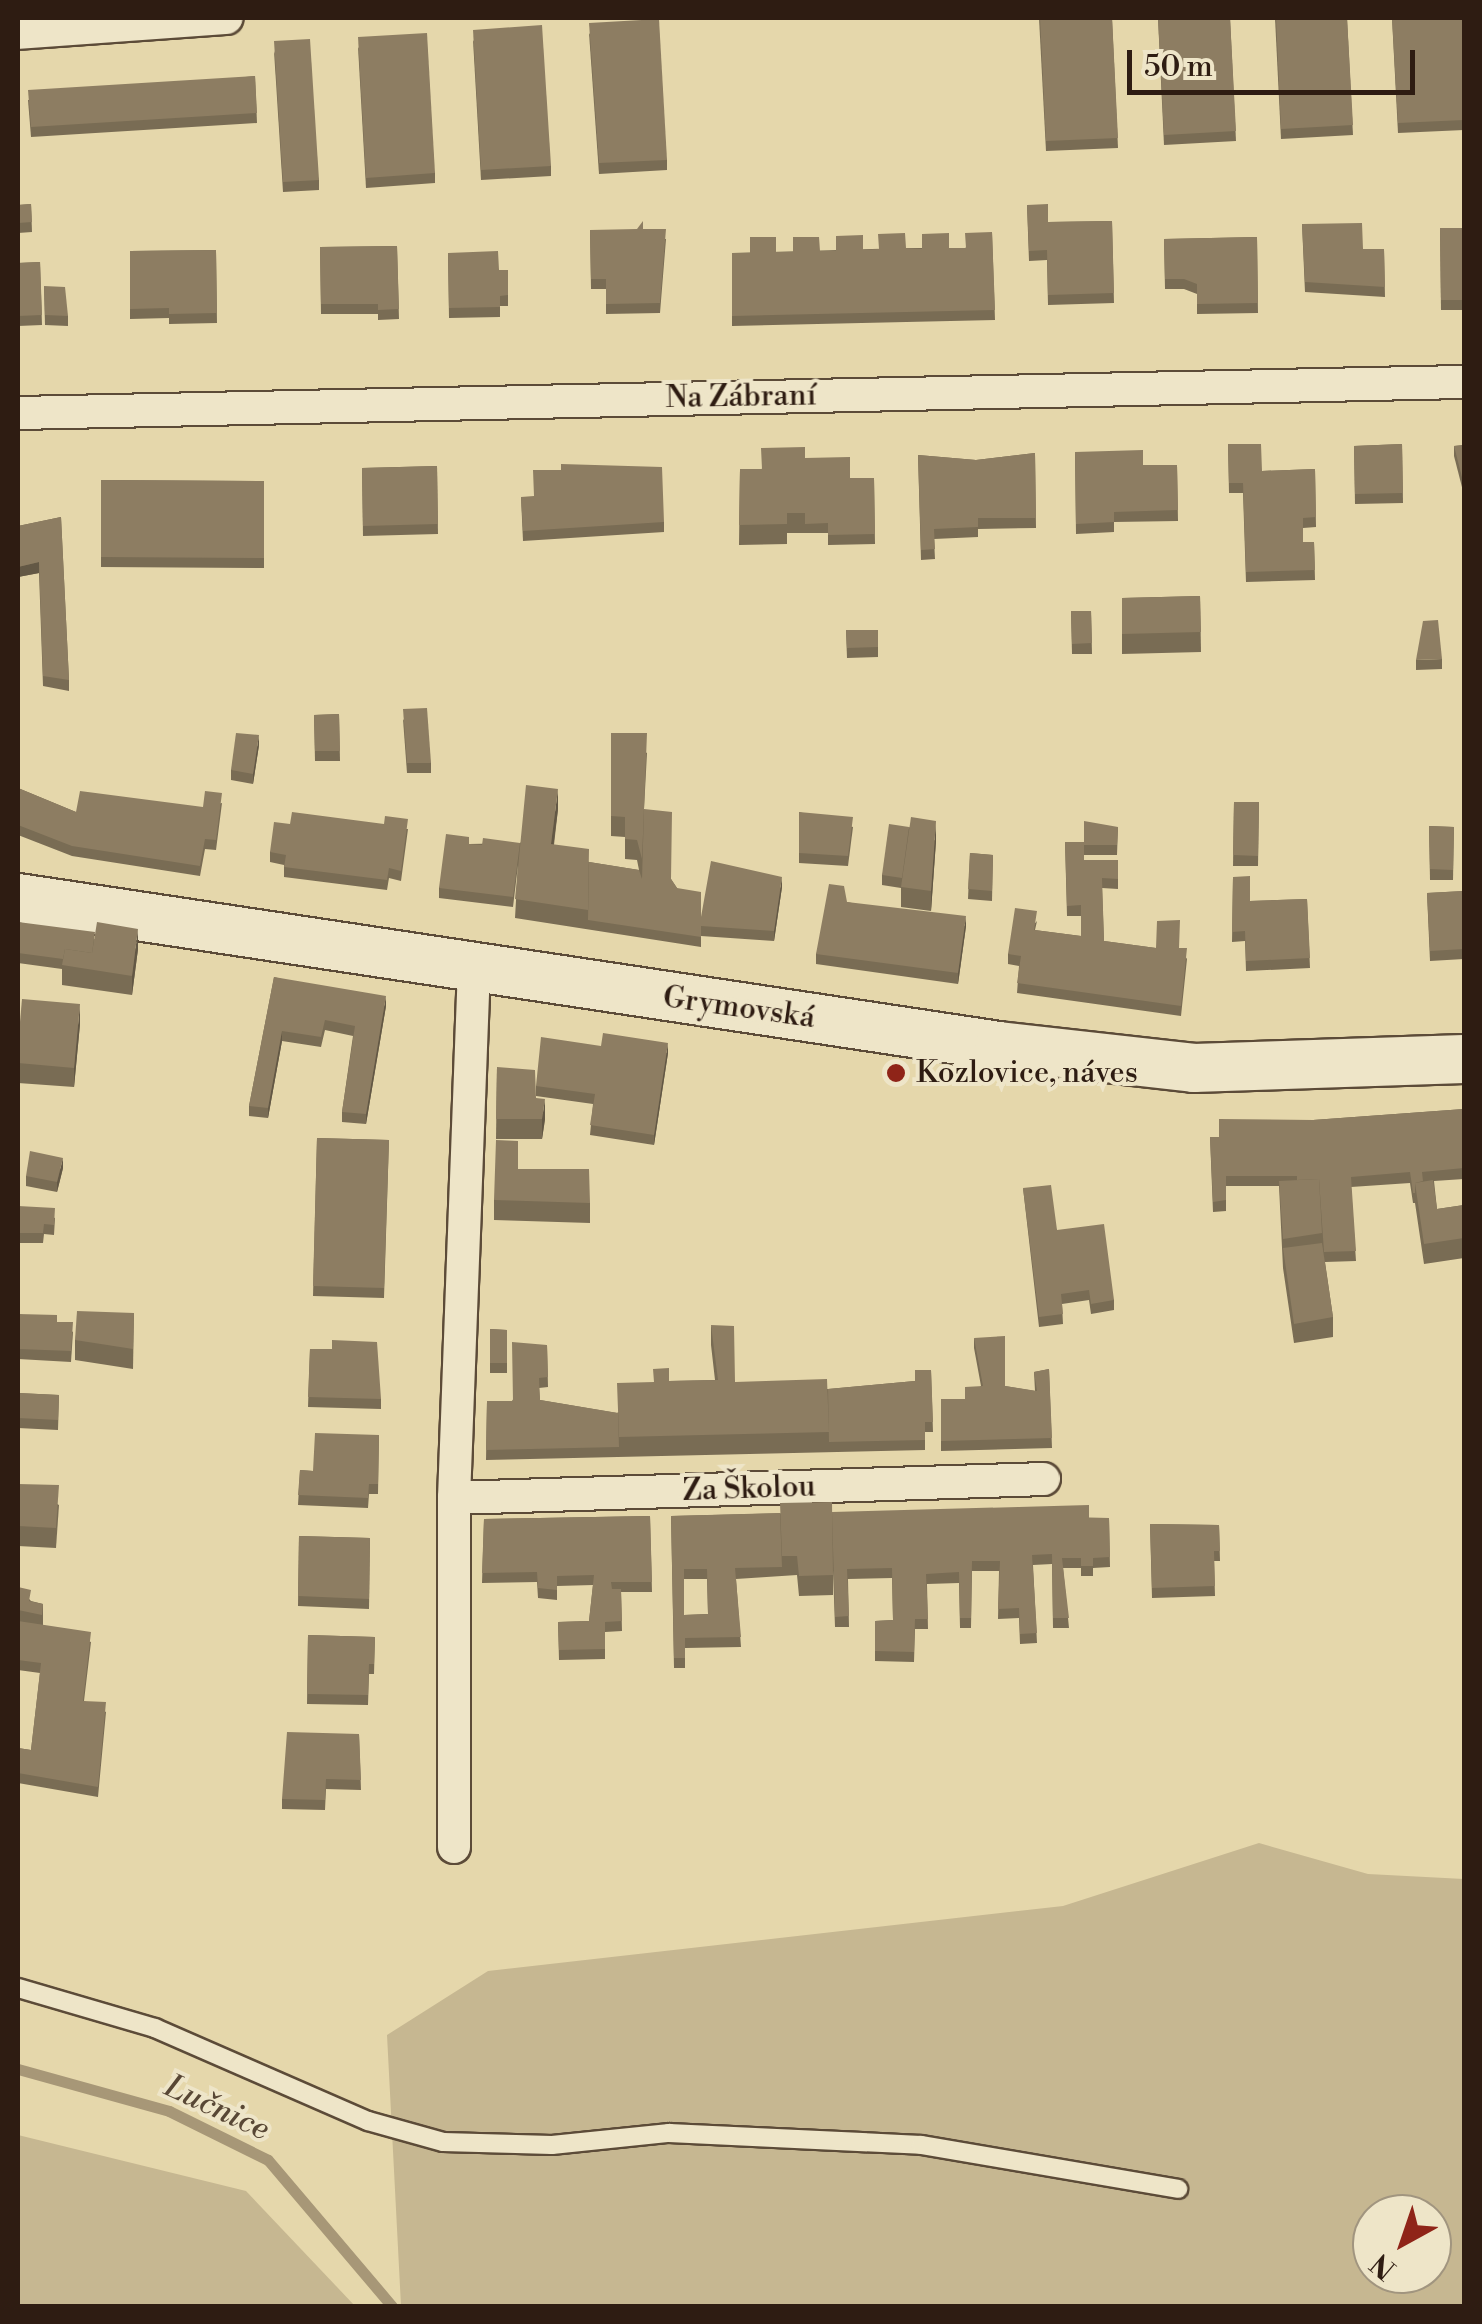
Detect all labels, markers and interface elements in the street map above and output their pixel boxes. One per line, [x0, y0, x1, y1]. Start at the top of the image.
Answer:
scale bar [1132, 30, 1420, 92]
text: 50 m [1144, 48, 1213, 86]
street label: Na Zábraní [665, 378, 817, 416]
street label: Grymovská [661, 980, 817, 1036]
place label: Kozlovice, náves [916, 1055, 1138, 1091]
marker: Kozlovice, náves [885, 1062, 907, 1084]
street label: Za Školou [682, 1469, 816, 1509]
water label: Lučnice [159, 2067, 275, 2149]
north arrow [1352, 2194, 1452, 2294]
text: N [1364, 2245, 1403, 2286]

